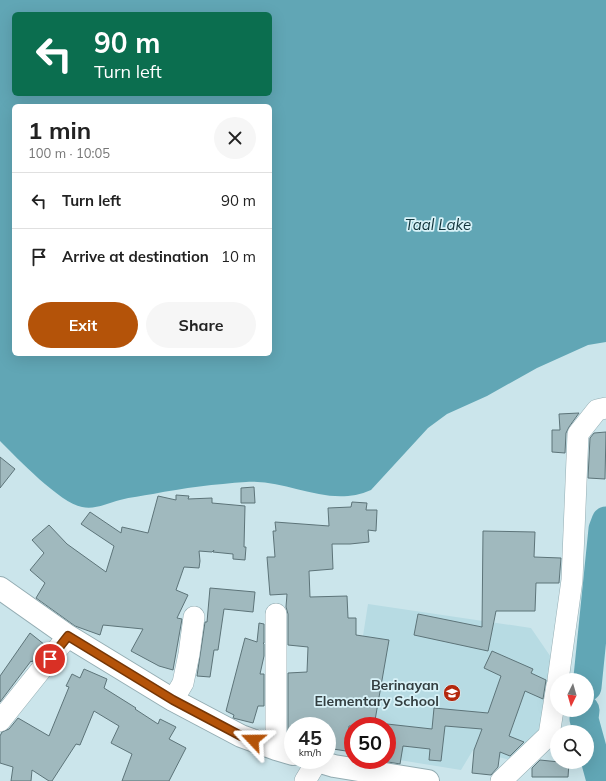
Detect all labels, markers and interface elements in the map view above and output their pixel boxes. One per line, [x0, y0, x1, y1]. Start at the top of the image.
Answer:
text: 90 m [94, 25, 160, 60]
icon: left [28, 28, 80, 80]
text: Turn left [94, 60, 162, 83]
text: 1 min [28, 115, 91, 145]
button: close [214, 117, 256, 159]
text: 100 m · 10:05 [28, 145, 110, 161]
icon: left [28, 190, 50, 212]
text: Turn left [62, 191, 121, 210]
text: 90 m [221, 191, 256, 210]
water label: Taal Lake [405, 215, 471, 234]
icon: arrive [28, 246, 50, 268]
text: Arrive at destination [62, 247, 209, 266]
text: 10 m [221, 247, 256, 266]
button: Exit [28, 302, 138, 348]
button: Share [146, 302, 256, 348]
pin [33, 642, 67, 676]
icon: arrive [39, 648, 61, 670]
north arrow [550, 673, 594, 717]
map controls [550, 673, 594, 769]
place label: Berinayan Elementary School [315, 676, 439, 710]
school or university icon: Berinayan Elementary School [442, 683, 462, 703]
speed limit sign: 50 [344, 717, 396, 769]
position arrow [232, 719, 274, 761]
text: 45 [298, 725, 322, 750]
button: search [550, 725, 594, 769]
text: km/h [299, 746, 321, 759]

